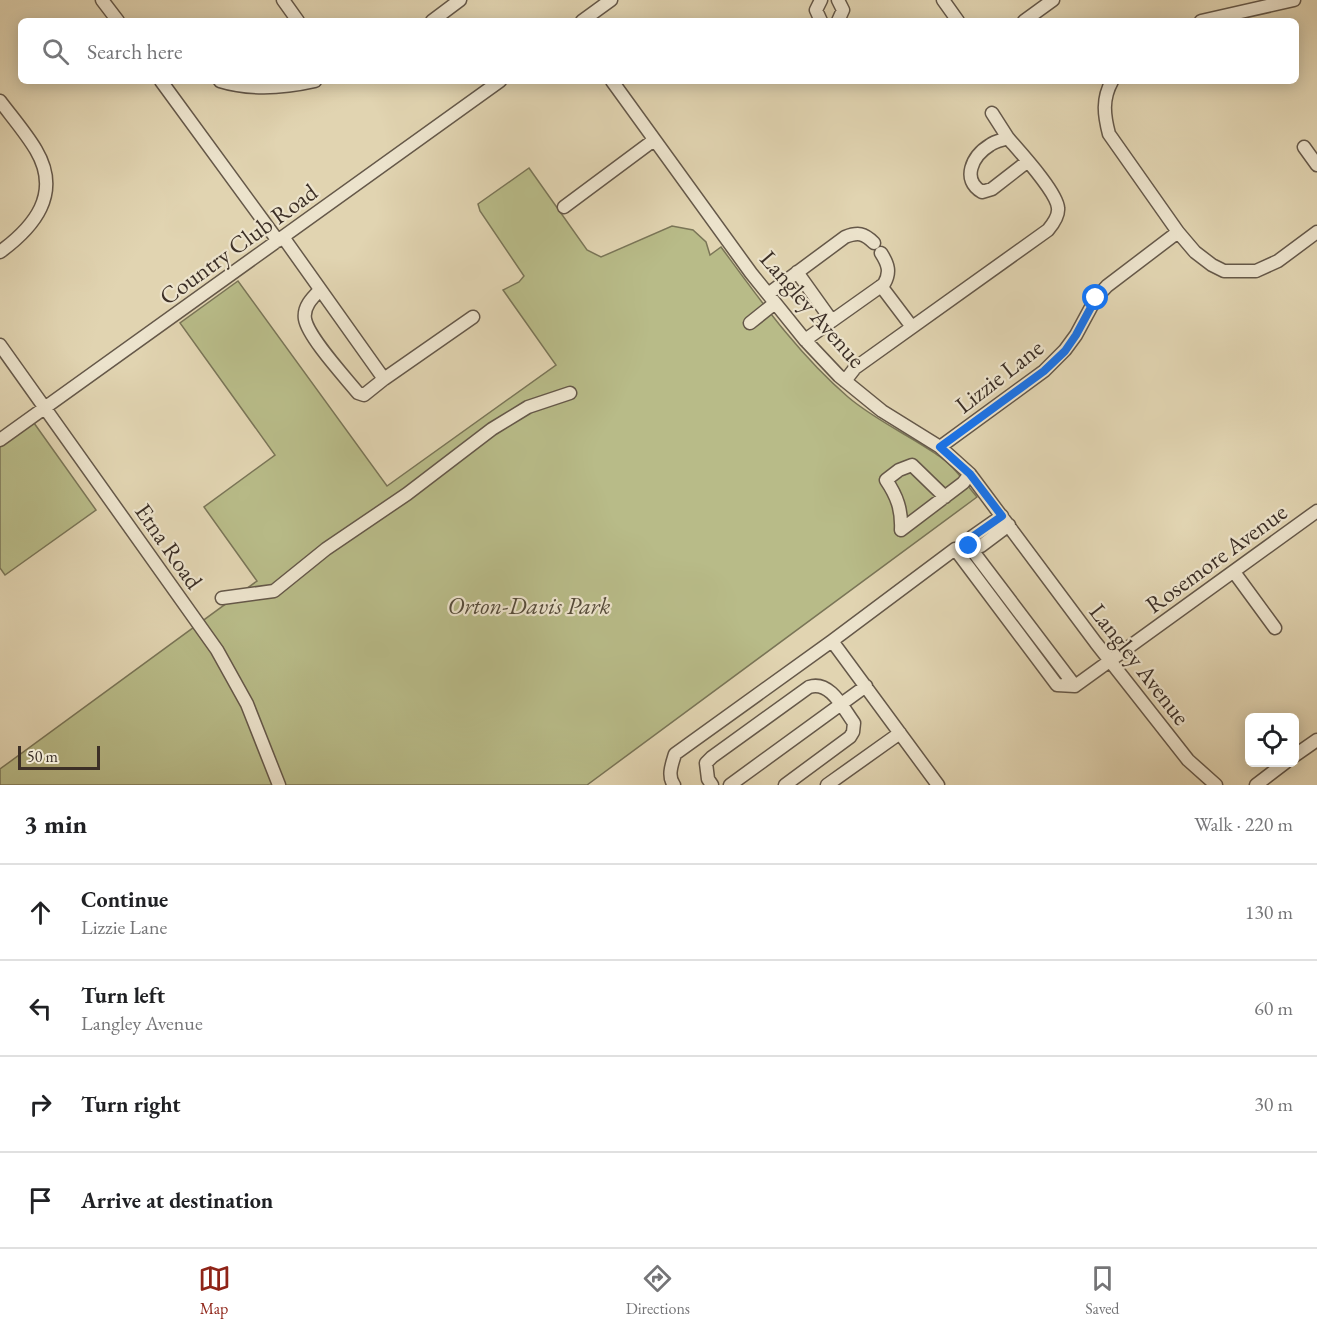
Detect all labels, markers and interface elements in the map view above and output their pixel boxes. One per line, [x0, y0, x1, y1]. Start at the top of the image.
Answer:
search box [18, 18, 1299, 84]
icon: search [39, 35, 72, 68]
text: Search here [87, 37, 182, 66]
street label: Country Club Road [153, 176, 324, 312]
street label: Langley Avenue [753, 244, 873, 374]
route start [1082, 284, 1108, 310]
street label: Lizzie Lane [949, 332, 1049, 420]
street label: Rosemore Avenue [1139, 496, 1293, 620]
street label: Etna Road [128, 497, 210, 596]
route end [955, 532, 981, 558]
park label: Orton-Davis Park [448, 590, 611, 621]
street label: Langley Avenue [1083, 597, 1197, 731]
map controls [1245, 713, 1299, 767]
button: locate [1245, 713, 1299, 767]
scale bar [18, 743, 100, 770]
text: 50 m [27, 746, 58, 767]
text: 3 min [24, 807, 87, 841]
text: Walk · 220 m [1194, 811, 1293, 837]
text: Continue [81, 885, 168, 914]
icon: ahead [24, 896, 57, 929]
text: 130 m [1245, 899, 1293, 925]
text: Lizzie Lane [81, 914, 167, 940]
text: Turn left [81, 981, 165, 1010]
icon: left [24, 992, 57, 1025]
text: 60 m [1254, 995, 1293, 1021]
text: Langley Avenue [81, 1010, 203, 1036]
icon: right [24, 1088, 57, 1121]
text: Turn right [81, 1090, 180, 1119]
text: 30 m [1254, 1091, 1293, 1117]
icon: arrive [24, 1184, 57, 1217]
text: Arrive at destination [81, 1186, 273, 1215]
tab: Map [198, 1262, 231, 1319]
tab: Directions [626, 1262, 690, 1319]
tab: Saved [1085, 1262, 1119, 1319]

